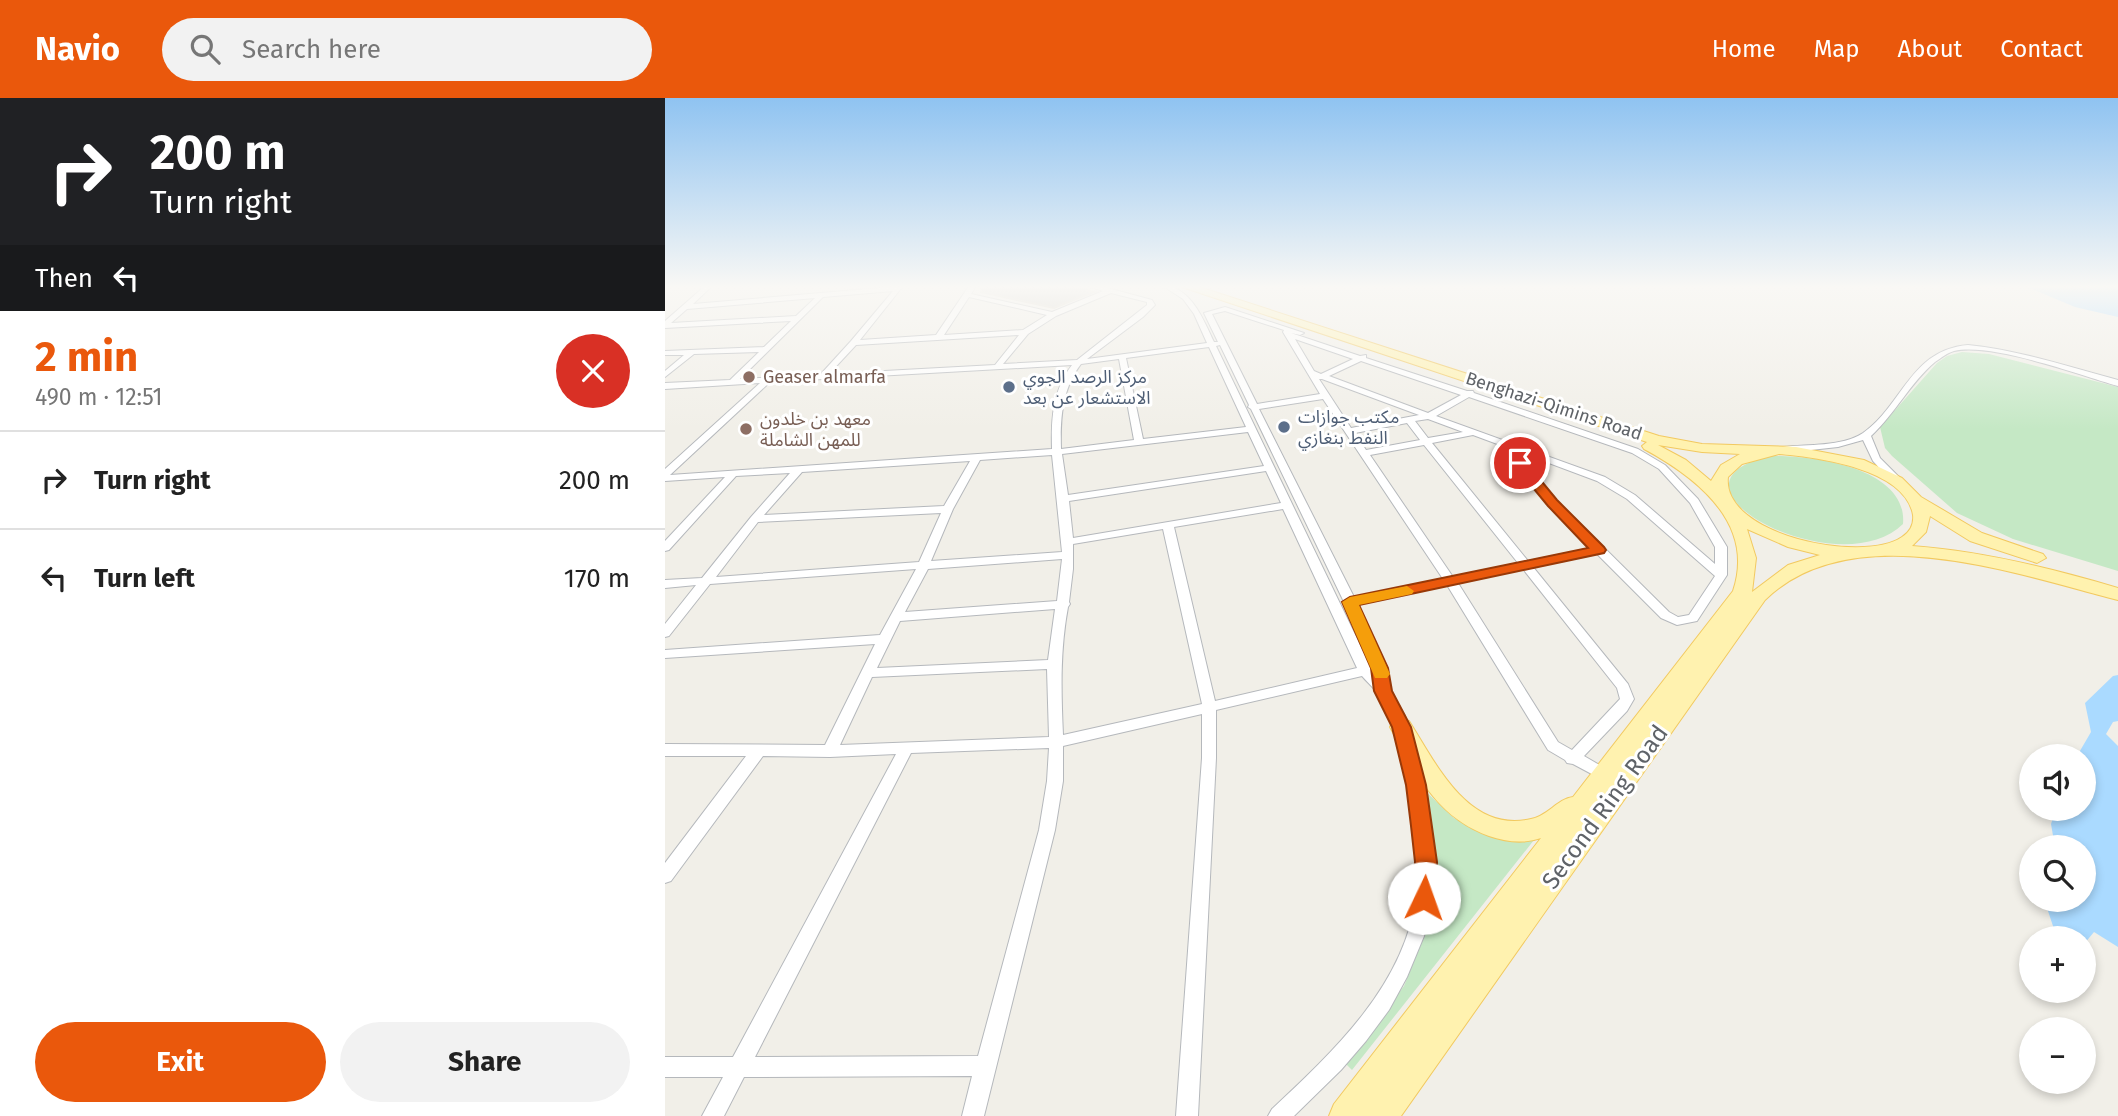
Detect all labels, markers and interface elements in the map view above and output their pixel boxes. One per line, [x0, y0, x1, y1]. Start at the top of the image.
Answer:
search box [162, 18, 652, 81]
text: Navio [35, 29, 120, 69]
icon: search [186, 30, 224, 68]
text: Search here [242, 34, 381, 65]
text: Home [1712, 35, 1776, 63]
text: Map [1814, 35, 1860, 63]
text: About [1898, 35, 1962, 63]
text: Contact [2000, 35, 2083, 63]
text: 200 m [150, 123, 286, 182]
icon: right [35, 126, 126, 217]
text: Turn right [150, 183, 292, 221]
icon: left [107, 259, 145, 297]
text: Then [35, 263, 93, 294]
text: 2 min [35, 332, 138, 382]
button: close [556, 334, 630, 408]
place label: Geaser almarfa [763, 366, 886, 388]
place label: مركز الرصد الجوي الاستشعار عن بعد [1023, 366, 1151, 409]
street label: Benghazi-Qimins Road [1463, 367, 1645, 445]
marker: Geaser almarfa [741, 369, 757, 385]
marker: مركز الرصد الجوي الاستشعار عن بعد [1001, 379, 1017, 395]
text: 490 m · 12:51 [35, 383, 162, 411]
place label: مكتب جوازات النفط بنغازي [1298, 406, 1399, 451]
place label: معهد بن خلدون للمهن الشاملة [760, 408, 871, 451]
marker: مكتب جوازات النفط بنغازي [1276, 419, 1292, 435]
marker: معهد بن خلدون للمهن الشاملة [738, 421, 754, 437]
pin [1490, 433, 1550, 493]
icon: arrive [1501, 444, 1539, 482]
icon: right [35, 461, 73, 499]
text: Turn right [94, 465, 211, 496]
text: 200 m [559, 465, 630, 496]
icon: left [35, 559, 73, 597]
text: Turn left [94, 563, 195, 594]
text: 170 m [564, 563, 630, 594]
street label: Second Ring Road [1536, 720, 1674, 894]
map controls [2019, 744, 2096, 1094]
button: sound [2019, 744, 2096, 821]
button: search [2019, 835, 2096, 912]
position arrow [1387, 861, 1461, 935]
button: + [2019, 926, 2096, 1003]
button: − [2019, 1017, 2096, 1094]
button: Exit [35, 1022, 326, 1102]
button: Share [340, 1022, 630, 1102]

